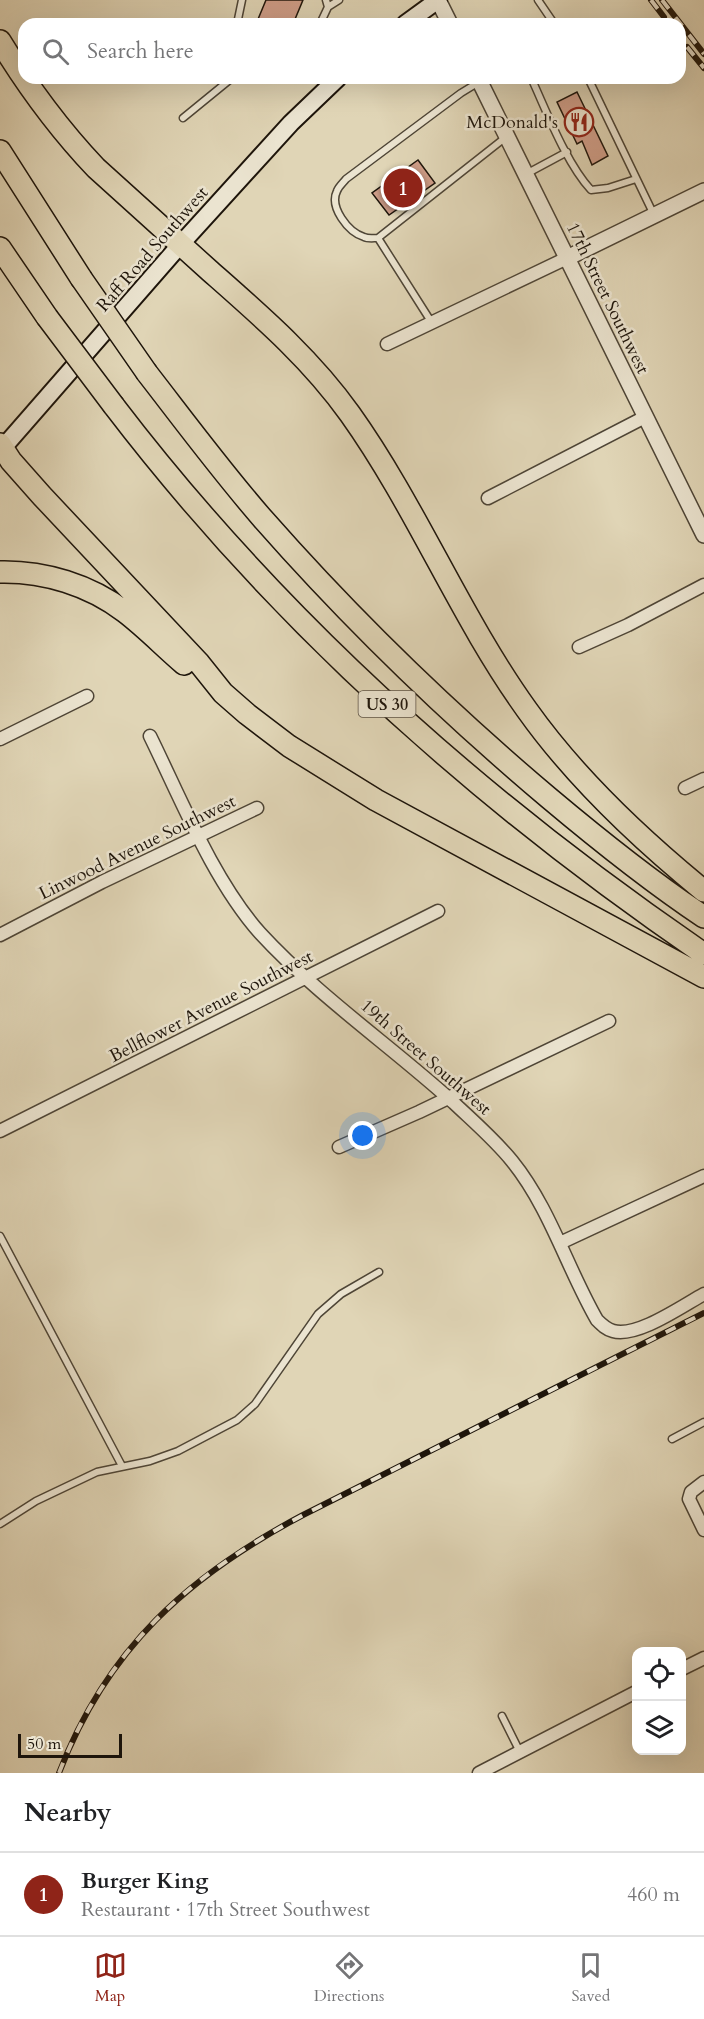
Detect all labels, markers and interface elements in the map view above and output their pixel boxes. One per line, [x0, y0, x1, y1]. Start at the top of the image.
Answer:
search box [18, 18, 686, 84]
icon: search [39, 35, 72, 68]
text: Search here [87, 36, 194, 66]
restaurant icon: McDonald's [563, 106, 595, 138]
place label: McDonald's [466, 110, 558, 135]
pin: 1 [384, 166, 422, 210]
street label: Raff Road Southwest [91, 181, 214, 317]
street label: 17th Street Southwest [560, 218, 655, 378]
road number: US 30 [358, 691, 416, 717]
street label: Linwood Avenue Southwest [35, 789, 240, 906]
street label: Bellflower Avenue Southwest [105, 944, 318, 1069]
street label: 19th Street Southwest [355, 994, 497, 1121]
your location [348, 1121, 377, 1150]
map controls [632, 1647, 686, 1755]
button: locate [632, 1647, 686, 1701]
button: layers [632, 1701, 686, 1755]
scale bar [18, 1731, 122, 1758]
text: 50 m [27, 1733, 61, 1755]
text: Nearby [24, 1795, 112, 1830]
text: Burger King [81, 1866, 208, 1896]
text: 1 [38, 1881, 49, 1908]
text: 460 m [627, 1881, 680, 1908]
text: Restaurant · 17th Street Southwest [81, 1896, 370, 1923]
tab: Map [94, 1949, 127, 2007]
tab: Directions [314, 1949, 384, 2007]
tab: Saved [572, 1949, 610, 2007]

